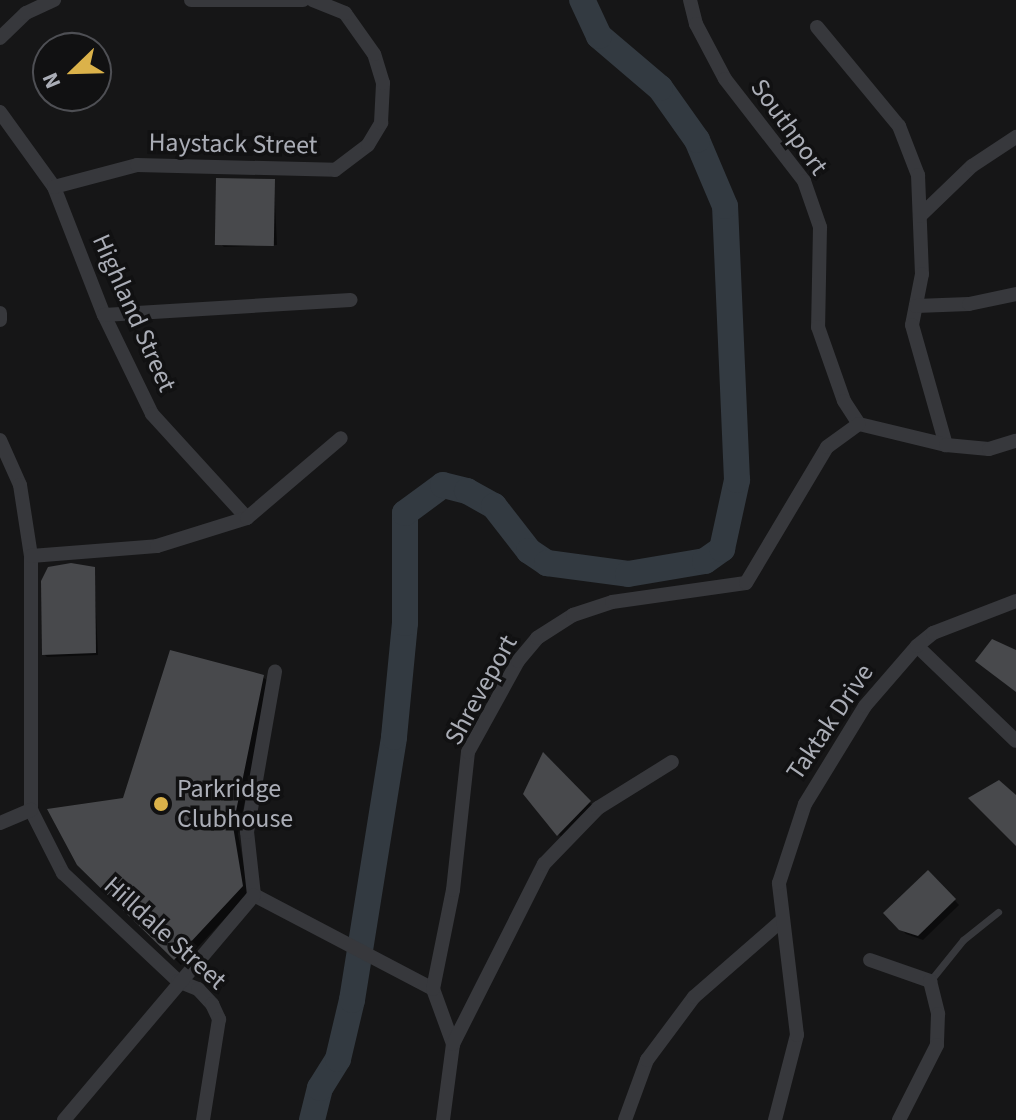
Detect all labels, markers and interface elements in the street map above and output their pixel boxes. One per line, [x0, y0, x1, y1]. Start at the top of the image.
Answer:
north arrow [32, 32, 112, 112]
text: N [34, 68, 69, 94]
street label: Southport [744, 73, 834, 181]
street label: Haystack Street [148, 127, 318, 161]
street label: Highland Street [85, 229, 183, 397]
street label: Shreveport [438, 629, 524, 751]
street label: Taktak Drive [780, 658, 880, 786]
place label: Parkridge Clubhouse [177, 773, 293, 834]
marker: Parkridge Clubhouse [152, 795, 170, 813]
street label: Hilldale Street [97, 870, 233, 996]

